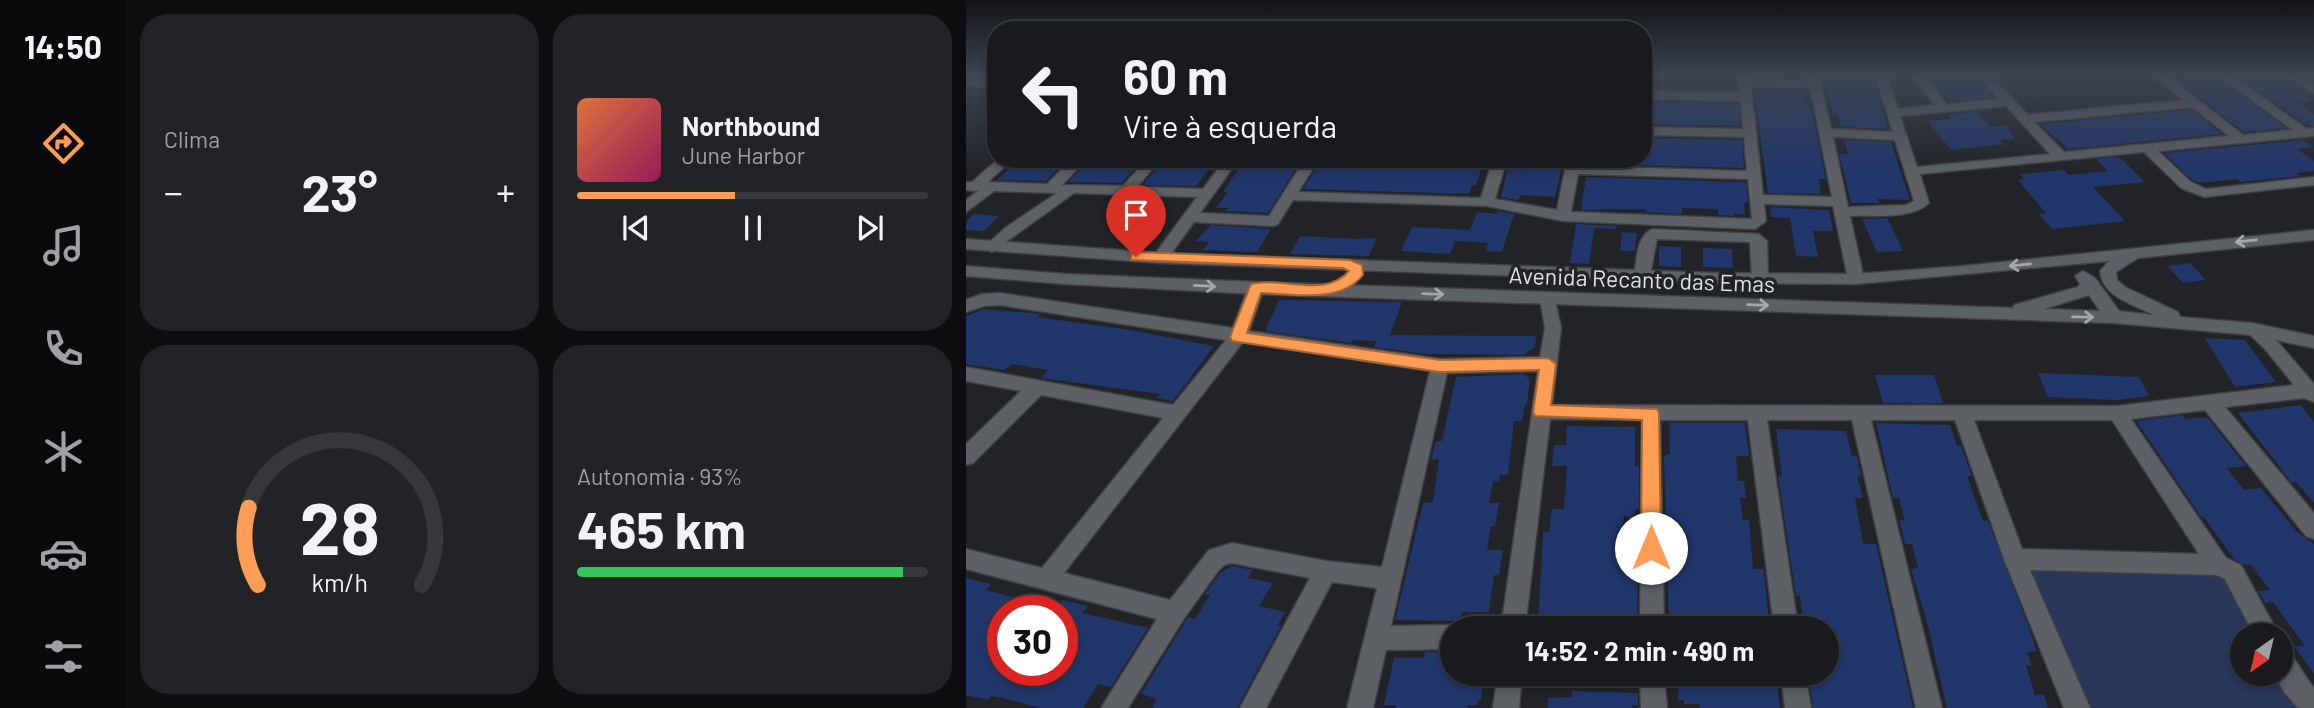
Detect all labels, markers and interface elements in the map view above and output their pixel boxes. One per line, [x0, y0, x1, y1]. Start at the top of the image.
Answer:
text: 14:50 [24, 27, 102, 65]
text: 60 m [1123, 46, 1228, 105]
icon: left [1008, 49, 1099, 140]
text: Vire à esquerda [1123, 106, 1337, 144]
text: Northbound [682, 110, 820, 141]
icon: directions [39, 119, 88, 168]
text: Clima [164, 125, 220, 153]
text: June Harbor [682, 141, 805, 169]
text: 23° [301, 160, 378, 222]
text: − [164, 168, 183, 214]
text: + [496, 168, 515, 214]
pin [1106, 185, 1166, 257]
icon: arrive [1117, 196, 1155, 234]
icon: previous [617, 209, 655, 247]
icon: pause [734, 209, 772, 247]
icon: next [851, 209, 889, 247]
icon: music [39, 221, 88, 270]
one-way arrow [2235, 235, 2258, 248]
one-way arrow [2009, 259, 2032, 272]
street label: Avenida Recanto das Emas [1508, 260, 1776, 298]
one-way arrow [1193, 279, 1216, 292]
one-way arrow [1421, 287, 1444, 300]
one-way arrow [1746, 299, 1769, 312]
one-way arrow [2071, 310, 2094, 324]
icon: phone [39, 324, 88, 373]
icon: climate [39, 427, 88, 476]
text: Autonomia · 93% [577, 462, 743, 490]
text: 28 [299, 483, 380, 571]
text: 465 km [577, 497, 746, 559]
position arrow [1614, 511, 1688, 585]
icon: car [39, 529, 88, 578]
text: km/h [311, 567, 368, 597]
speed limit sign: 30 [987, 595, 1078, 686]
north arrow [2230, 623, 2292, 686]
map controls [2230, 623, 2293, 686]
icon: filters [39, 632, 88, 681]
text: 14:52 · 2 min · 490 m [1525, 635, 1754, 666]

